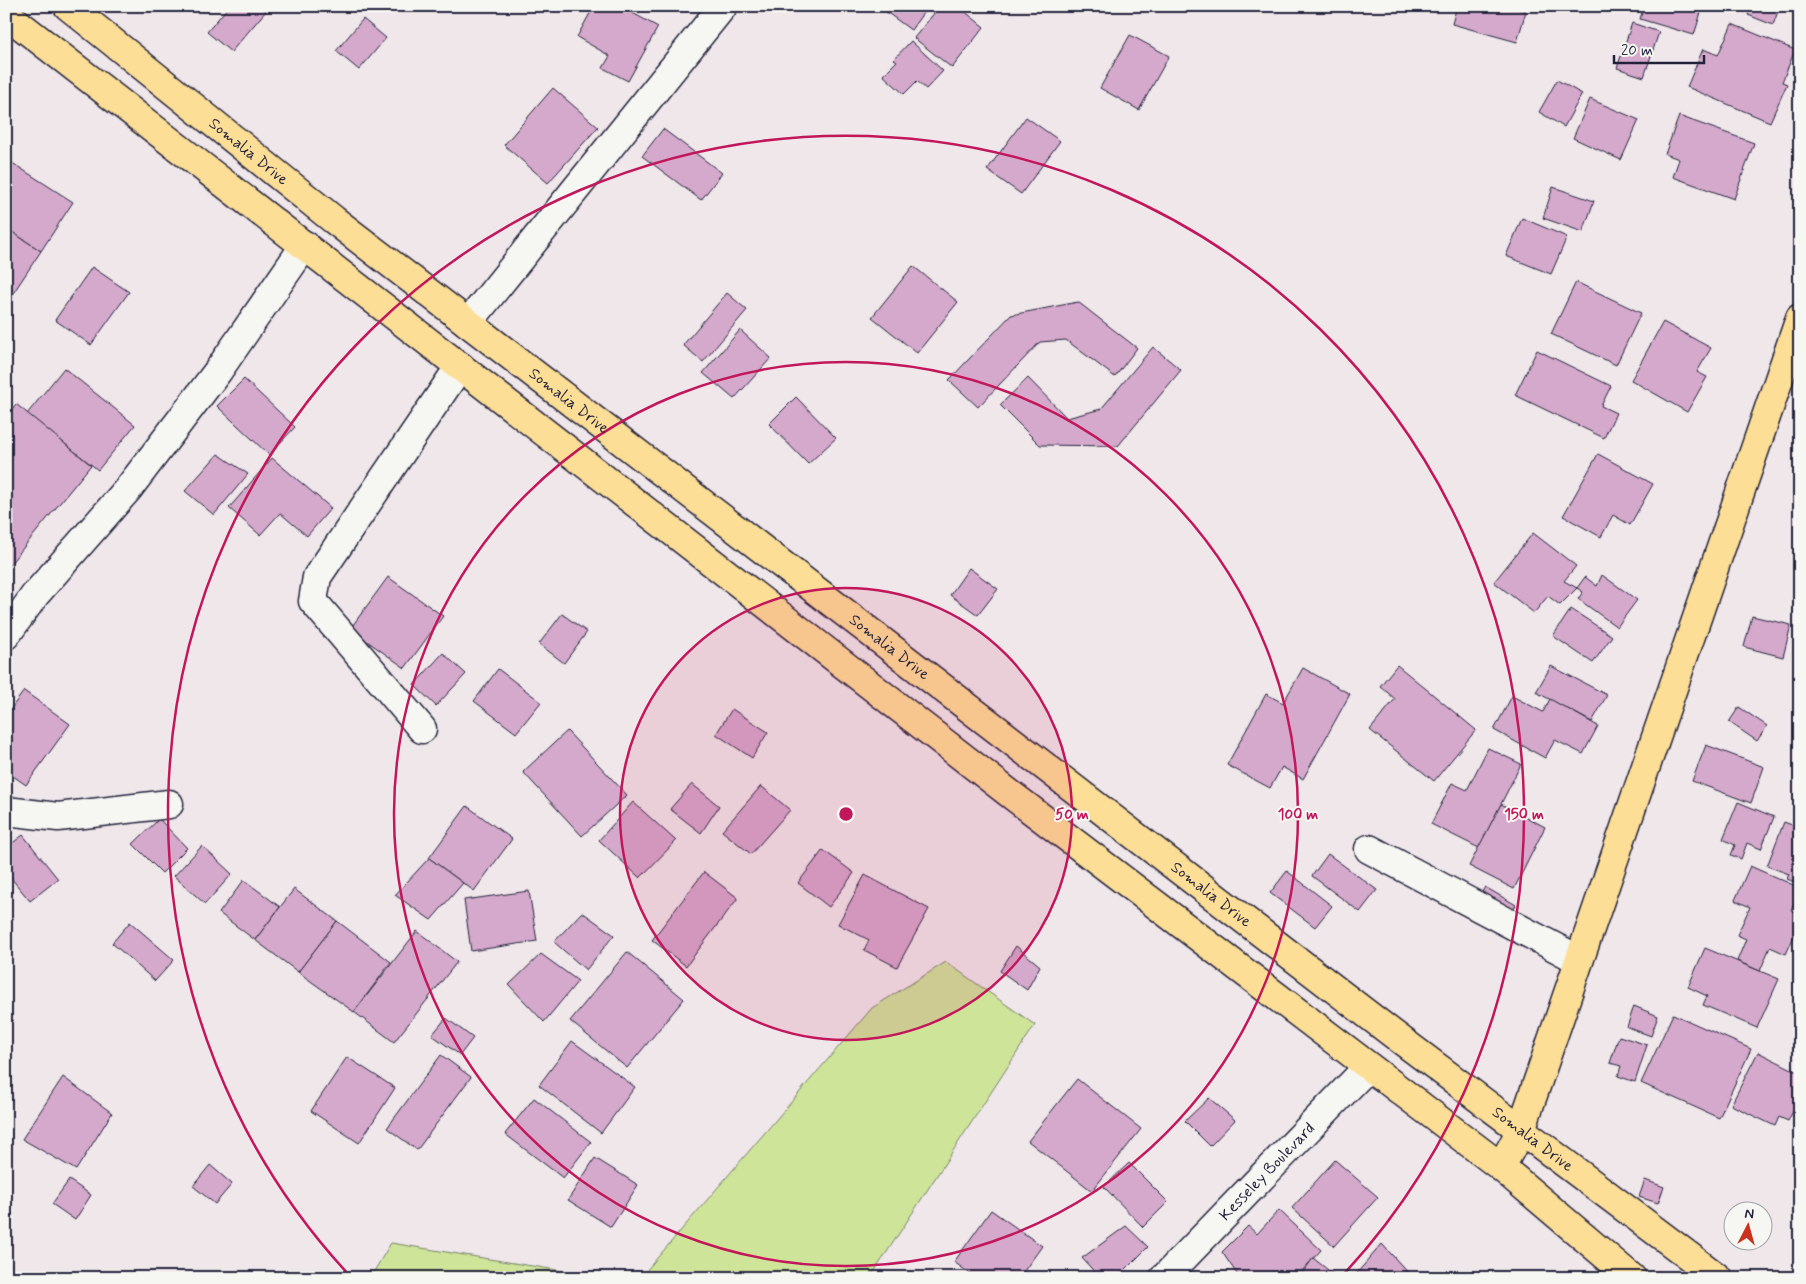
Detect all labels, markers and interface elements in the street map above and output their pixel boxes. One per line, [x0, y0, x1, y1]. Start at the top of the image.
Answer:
scale bar [1614, 32, 1704, 64]
text: 20 m [1621, 41, 1653, 61]
street label: Somalia Drive [205, 113, 293, 190]
street label: Somalia Drive [525, 363, 614, 439]
street label: Somalia Drive [845, 609, 934, 685]
centre of rings [837, 805, 855, 823]
text: 50 m [1055, 805, 1089, 825]
text: 100 m [1278, 805, 1318, 825]
text: 150 m [1504, 805, 1544, 825]
street label: Somalia Drive [1167, 857, 1256, 932]
street label: Somalia Drive [1488, 1102, 1578, 1177]
street label: Kesseley Boulevard [1215, 1118, 1319, 1225]
north arrow [1724, 1202, 1774, 1252]
text: N [1744, 1205, 1755, 1224]

